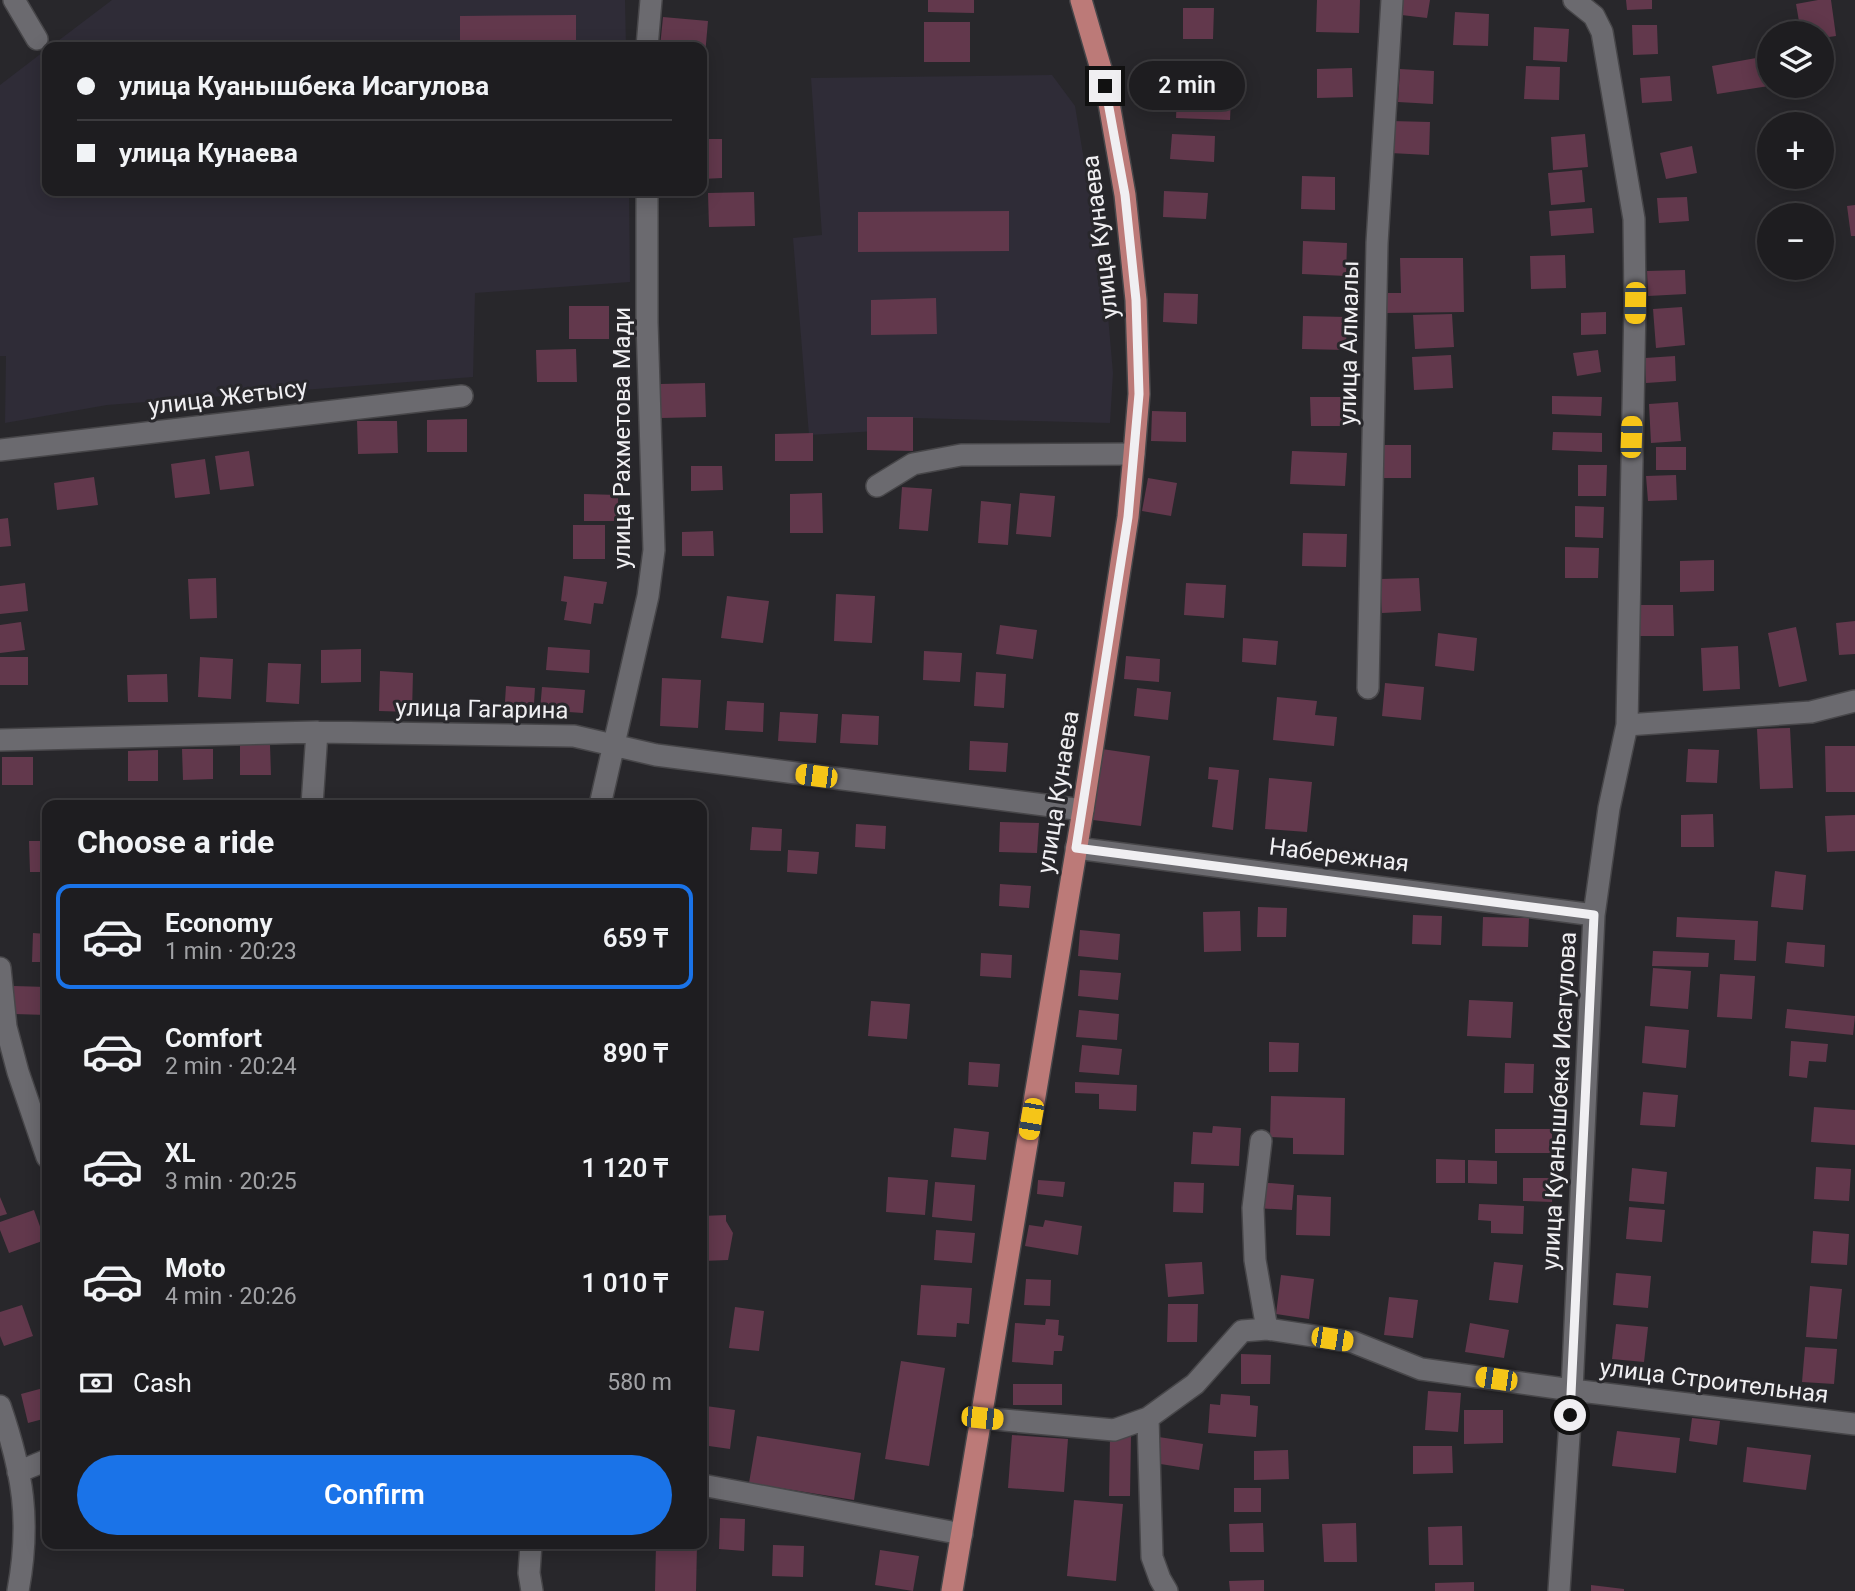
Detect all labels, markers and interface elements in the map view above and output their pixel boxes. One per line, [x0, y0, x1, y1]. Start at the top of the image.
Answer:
map controls [1757, 21, 1834, 280]
button: layers [1757, 21, 1834, 98]
callout: 2 min [1130, 62, 1245, 110]
route end [1089, 70, 1121, 102]
text: улица Куанышбека Исагулова [119, 71, 489, 101]
text: 2 min [1158, 72, 1216, 99]
button: + [1757, 112, 1834, 189]
text: улица Кунаева [119, 138, 298, 168]
street label: улица Кунаева [1076, 154, 1124, 320]
button: − [1757, 203, 1834, 280]
street label: улица Алмалы [1334, 260, 1364, 426]
car [1625, 282, 1646, 324]
street label: улица Рахметова Мади [608, 307, 636, 569]
street label: улица Жетысу [147, 373, 310, 421]
car [1620, 416, 1643, 458]
street label: улица Гагарина [395, 693, 569, 725]
street label: улица Кунаева [1031, 709, 1085, 875]
car [794, 763, 839, 789]
text: Choose a ride [77, 823, 274, 861]
street label: Набережная [1267, 833, 1411, 877]
icon: car [81, 905, 144, 968]
text: Economy [165, 908, 272, 938]
text: 659 ₸ [603, 923, 668, 953]
street label: улица Куанышбека Исагулова [1536, 931, 1582, 1271]
text: 1 min · 20:23 [165, 938, 297, 965]
icon: car [81, 1020, 144, 1083]
text: Comfort [165, 1023, 262, 1053]
text: 890 ₸ [603, 1038, 668, 1068]
text: 2 min · 20:24 [165, 1053, 297, 1080]
car [1018, 1096, 1045, 1142]
icon: car [81, 1135, 144, 1198]
text: XL [165, 1138, 196, 1168]
text: 1 120 ₸ [581, 1153, 668, 1183]
text: 3 min · 20:25 [165, 1168, 297, 1195]
icon: car [81, 1250, 144, 1313]
text: Moto [165, 1253, 226, 1283]
text: 1 010 ₸ [581, 1268, 668, 1298]
text: 4 min · 20:26 [165, 1283, 297, 1310]
car [1310, 1325, 1355, 1353]
street label: улица Строительная [1598, 1353, 1830, 1409]
icon: cash [77, 1364, 115, 1402]
car [1474, 1366, 1519, 1392]
text: Cash [133, 1368, 192, 1398]
text: 580 m [607, 1369, 672, 1396]
route start [1554, 1399, 1586, 1431]
car [961, 1405, 1004, 1431]
button: Confirm [77, 1455, 672, 1535]

